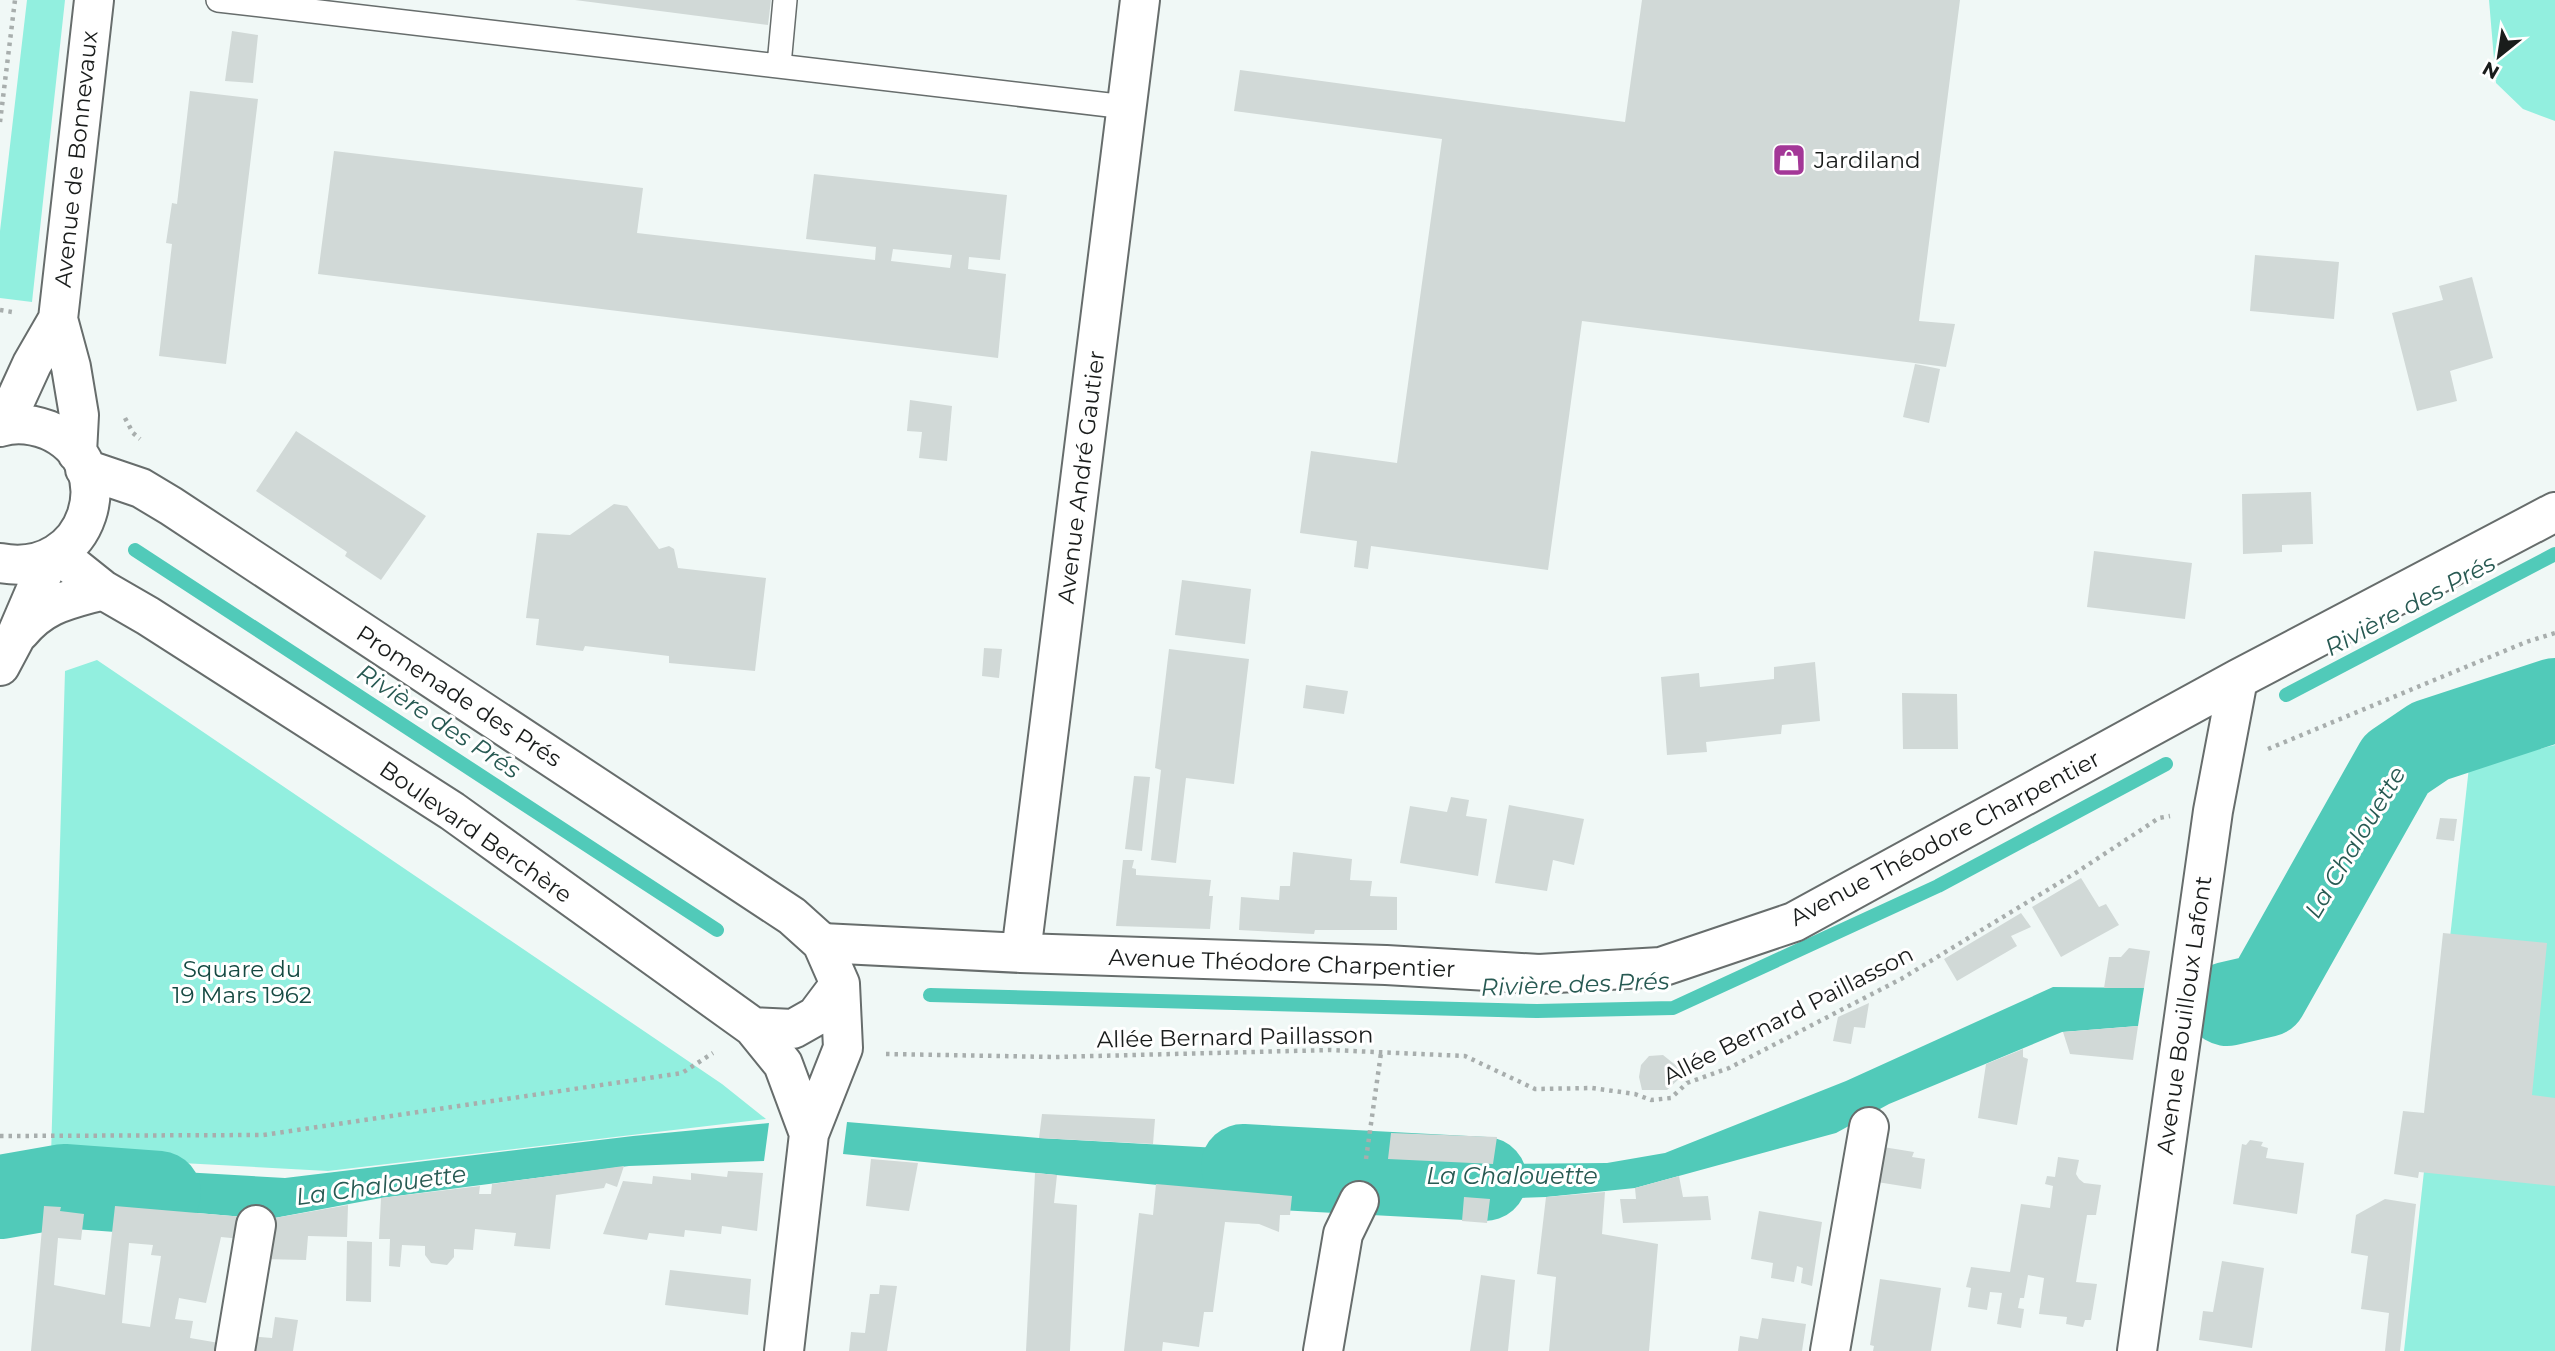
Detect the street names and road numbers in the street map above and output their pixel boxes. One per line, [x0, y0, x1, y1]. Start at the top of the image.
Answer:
street label: Avenue de Bonnevaux [49, 29, 103, 289]
street label: Avenue André Gautier [1052, 349, 1110, 605]
street label: Promenade des Prés [351, 619, 567, 773]
street label: Avenue Théodore Charpentier [1785, 744, 2105, 932]
street label: Boulevard Berchère [374, 755, 578, 909]
street label: Avenue Bouilloux Lafont [2151, 874, 2217, 1156]
street label: Allée Bernard Paillasson [1658, 940, 1918, 1090]
street label: Avenue Théodore Charpentier [1108, 943, 1456, 983]
street label: Allée Bernard Paillasson [1096, 1021, 1374, 1053]

